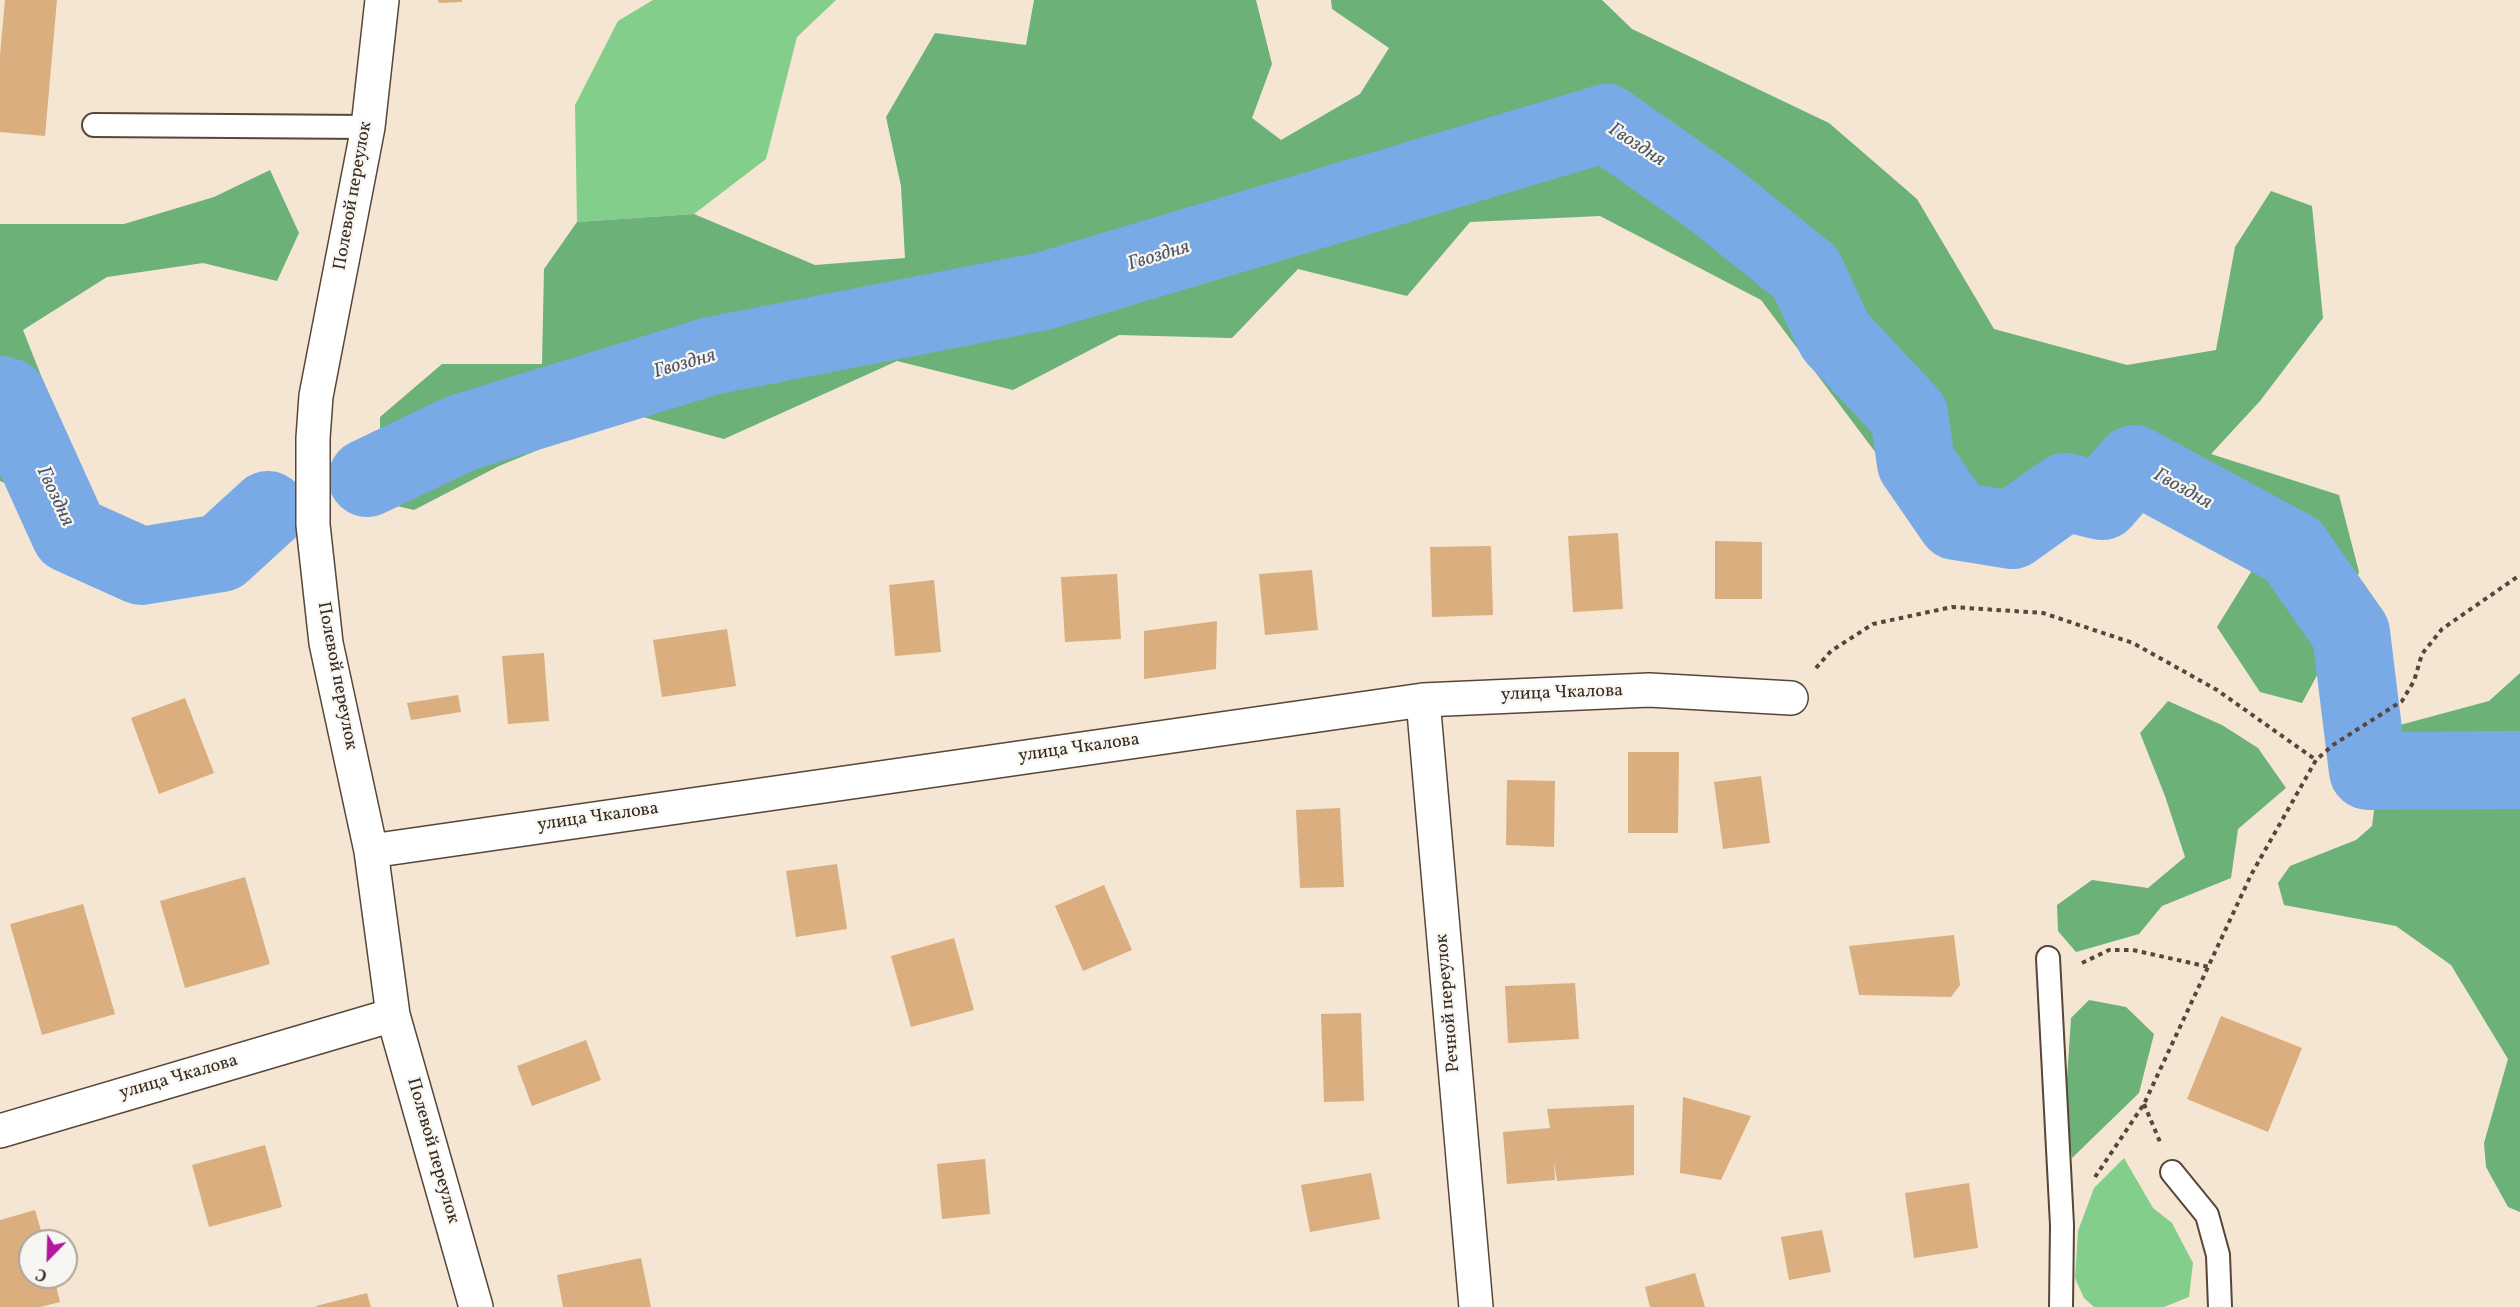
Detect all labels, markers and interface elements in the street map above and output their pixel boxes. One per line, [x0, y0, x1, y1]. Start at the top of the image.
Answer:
water label: Гвоздня [1603, 119, 1669, 173]
street label: Полевой переулок [330, 120, 378, 272]
water label: Гвоздня [1125, 236, 1193, 278]
water label: Гвоздня [651, 345, 719, 385]
water label: Гвоздня [30, 463, 78, 531]
water label: Гвоздня [2148, 464, 2216, 516]
street label: Полевой переулок [311, 600, 361, 752]
street label: улица Чкалова [1500, 681, 1624, 707]
street label: улица Чкалова [1017, 730, 1141, 768]
street label: улица Чкалова [536, 799, 660, 837]
street label: Речной переулок [1432, 933, 1466, 1073]
street label: улица Чкалова [117, 1051, 241, 1105]
street label: Полевой переулок [401, 1076, 463, 1226]
north arrow [18, 1229, 78, 1289]
text: С [33, 1262, 51, 1286]

